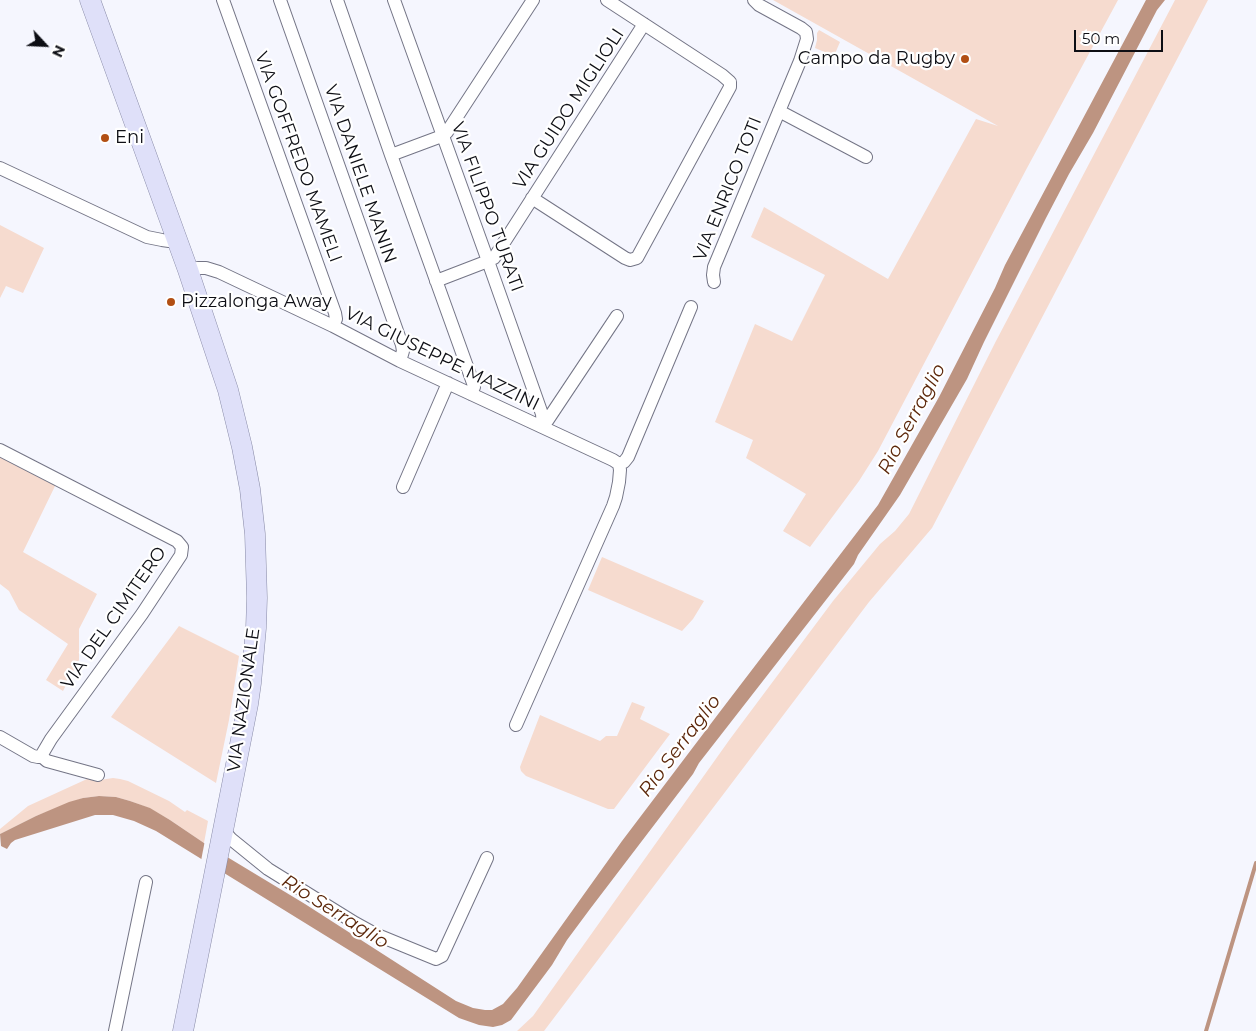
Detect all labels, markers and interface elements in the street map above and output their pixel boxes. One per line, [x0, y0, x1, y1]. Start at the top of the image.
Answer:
north arrow [20, 20, 70, 70]
scale bar [1076, 20, 1165, 52]
street label: VIA GUIDO MIGLIOLI [509, 25, 629, 193]
text: 50 m [1082, 29, 1120, 48]
text: N [48, 42, 69, 60]
place label: Campo da Rugby [798, 48, 955, 70]
street label: VIA GOFFREDO MAMELI [250, 49, 346, 265]
marker: Campo da Rugby [959, 53, 971, 65]
street label: VIA DANIELE MANIN [319, 82, 401, 266]
street label: VIA ENRICO TOTI [689, 114, 767, 264]
street label: VIA FILIPPO TURATI [446, 119, 528, 295]
place label: Eni [115, 127, 144, 149]
marker: Eni [99, 132, 111, 144]
place label: Pizzalonga Away [181, 291, 332, 313]
marker: Pizzalonga Away [165, 296, 177, 308]
street label: VIA GIUSEPPE MAZZINI [341, 303, 543, 415]
water label: Rio Serraglio [873, 360, 951, 478]
street label: VIA DEL CIMITERO [57, 543, 171, 693]
street label: VIA NAZIONALE [223, 627, 265, 773]
water label: Rio Serraglio [634, 691, 726, 801]
water label: Rio Serraglio [277, 870, 393, 954]

